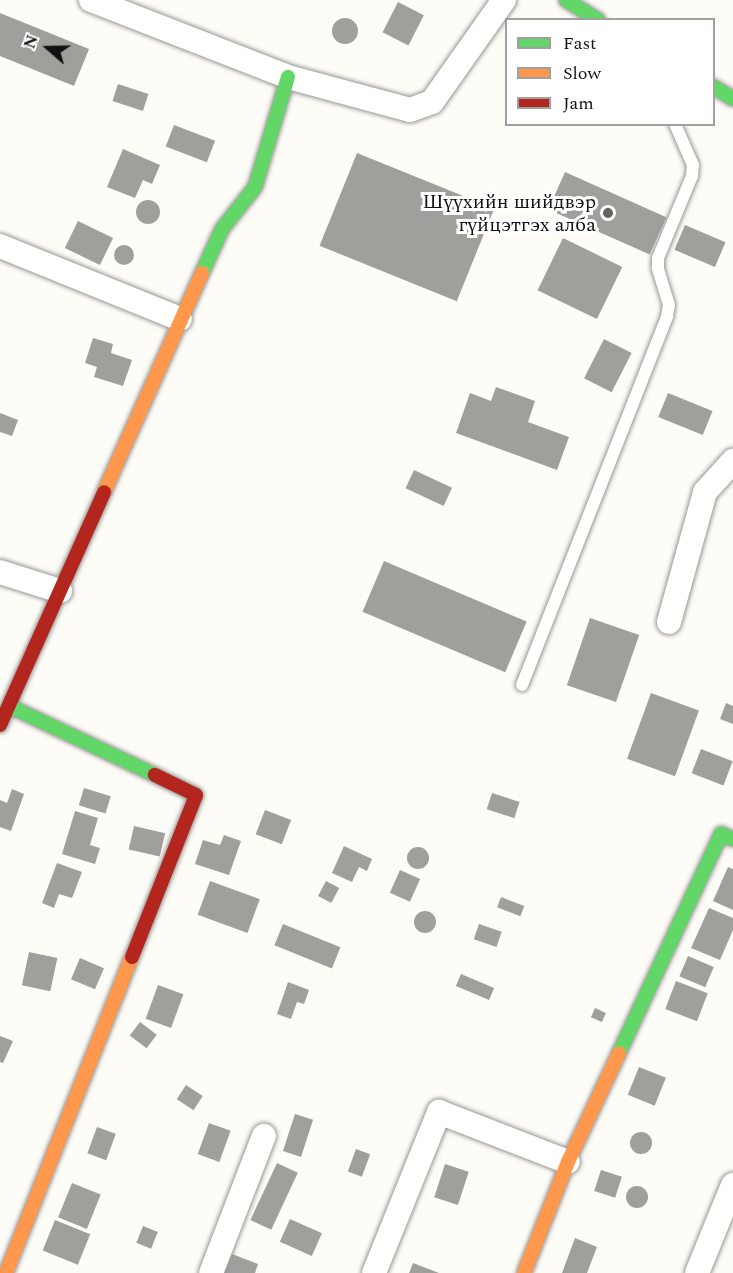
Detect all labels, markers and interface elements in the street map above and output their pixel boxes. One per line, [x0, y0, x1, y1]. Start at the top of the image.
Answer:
north arrow [18, 18, 78, 78]
legend [505, 18, 715, 126]
text: Fast [563, 30, 596, 57]
text: N [18, 32, 45, 52]
text: Slow [563, 60, 601, 87]
text: Jam [563, 90, 594, 117]
place label: Шүүхийн шийдвэр гүйцэтгэх алба [422, 190, 596, 237]
marker: Шүүхийн шийдвэр гүйцэтгэх алба [601, 206, 615, 220]

